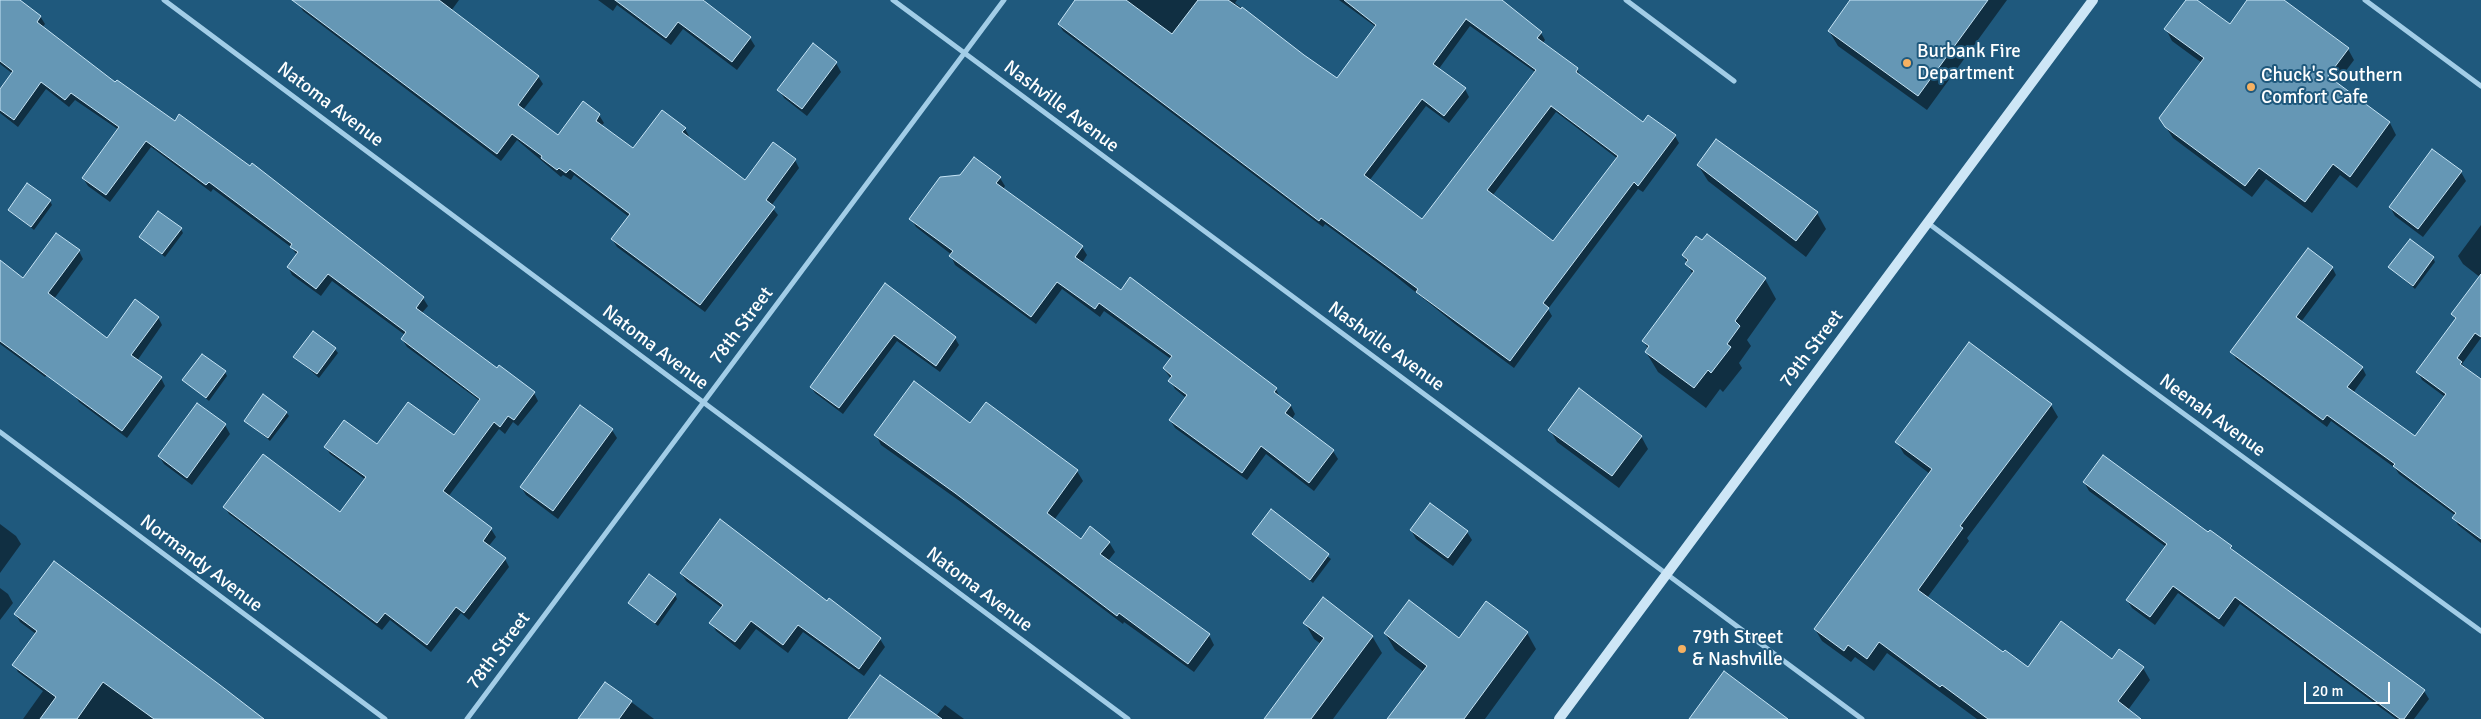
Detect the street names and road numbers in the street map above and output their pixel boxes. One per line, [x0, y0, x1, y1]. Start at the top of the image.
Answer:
street label: Nashville Avenue [999, 56, 1123, 158]
street label: Natoma Avenue [272, 58, 388, 152]
street label: 78th Street [705, 283, 779, 369]
street label: Nashville Avenue [1323, 297, 1449, 397]
street label: Natoma Avenue [597, 301, 713, 395]
street label: 79th Street [1775, 306, 1849, 392]
street label: Neenah Avenue [2154, 370, 2270, 462]
street label: Normandy Avenue [135, 511, 267, 617]
street label: Natoma Avenue [921, 543, 1037, 637]
street label: 78th Street [462, 608, 536, 694]

